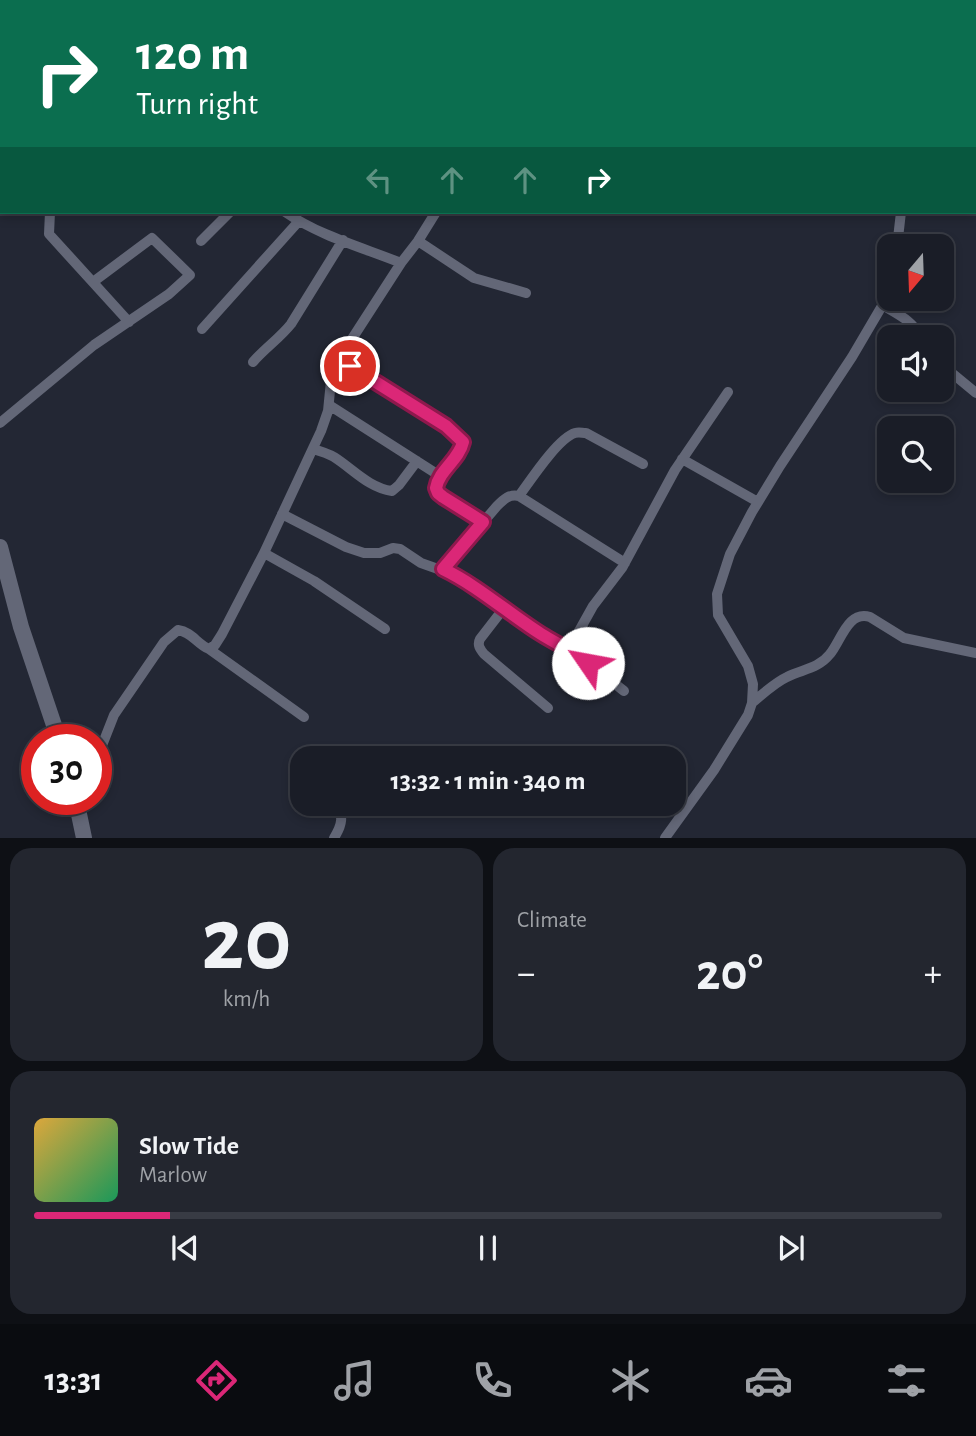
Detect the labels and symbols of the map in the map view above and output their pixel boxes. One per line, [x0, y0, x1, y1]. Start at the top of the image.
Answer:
north arrow [877, 234, 954, 312]
pin [320, 336, 380, 396]
position arrow [551, 626, 625, 700]
speed limit sign: 30 [21, 724, 112, 815]

